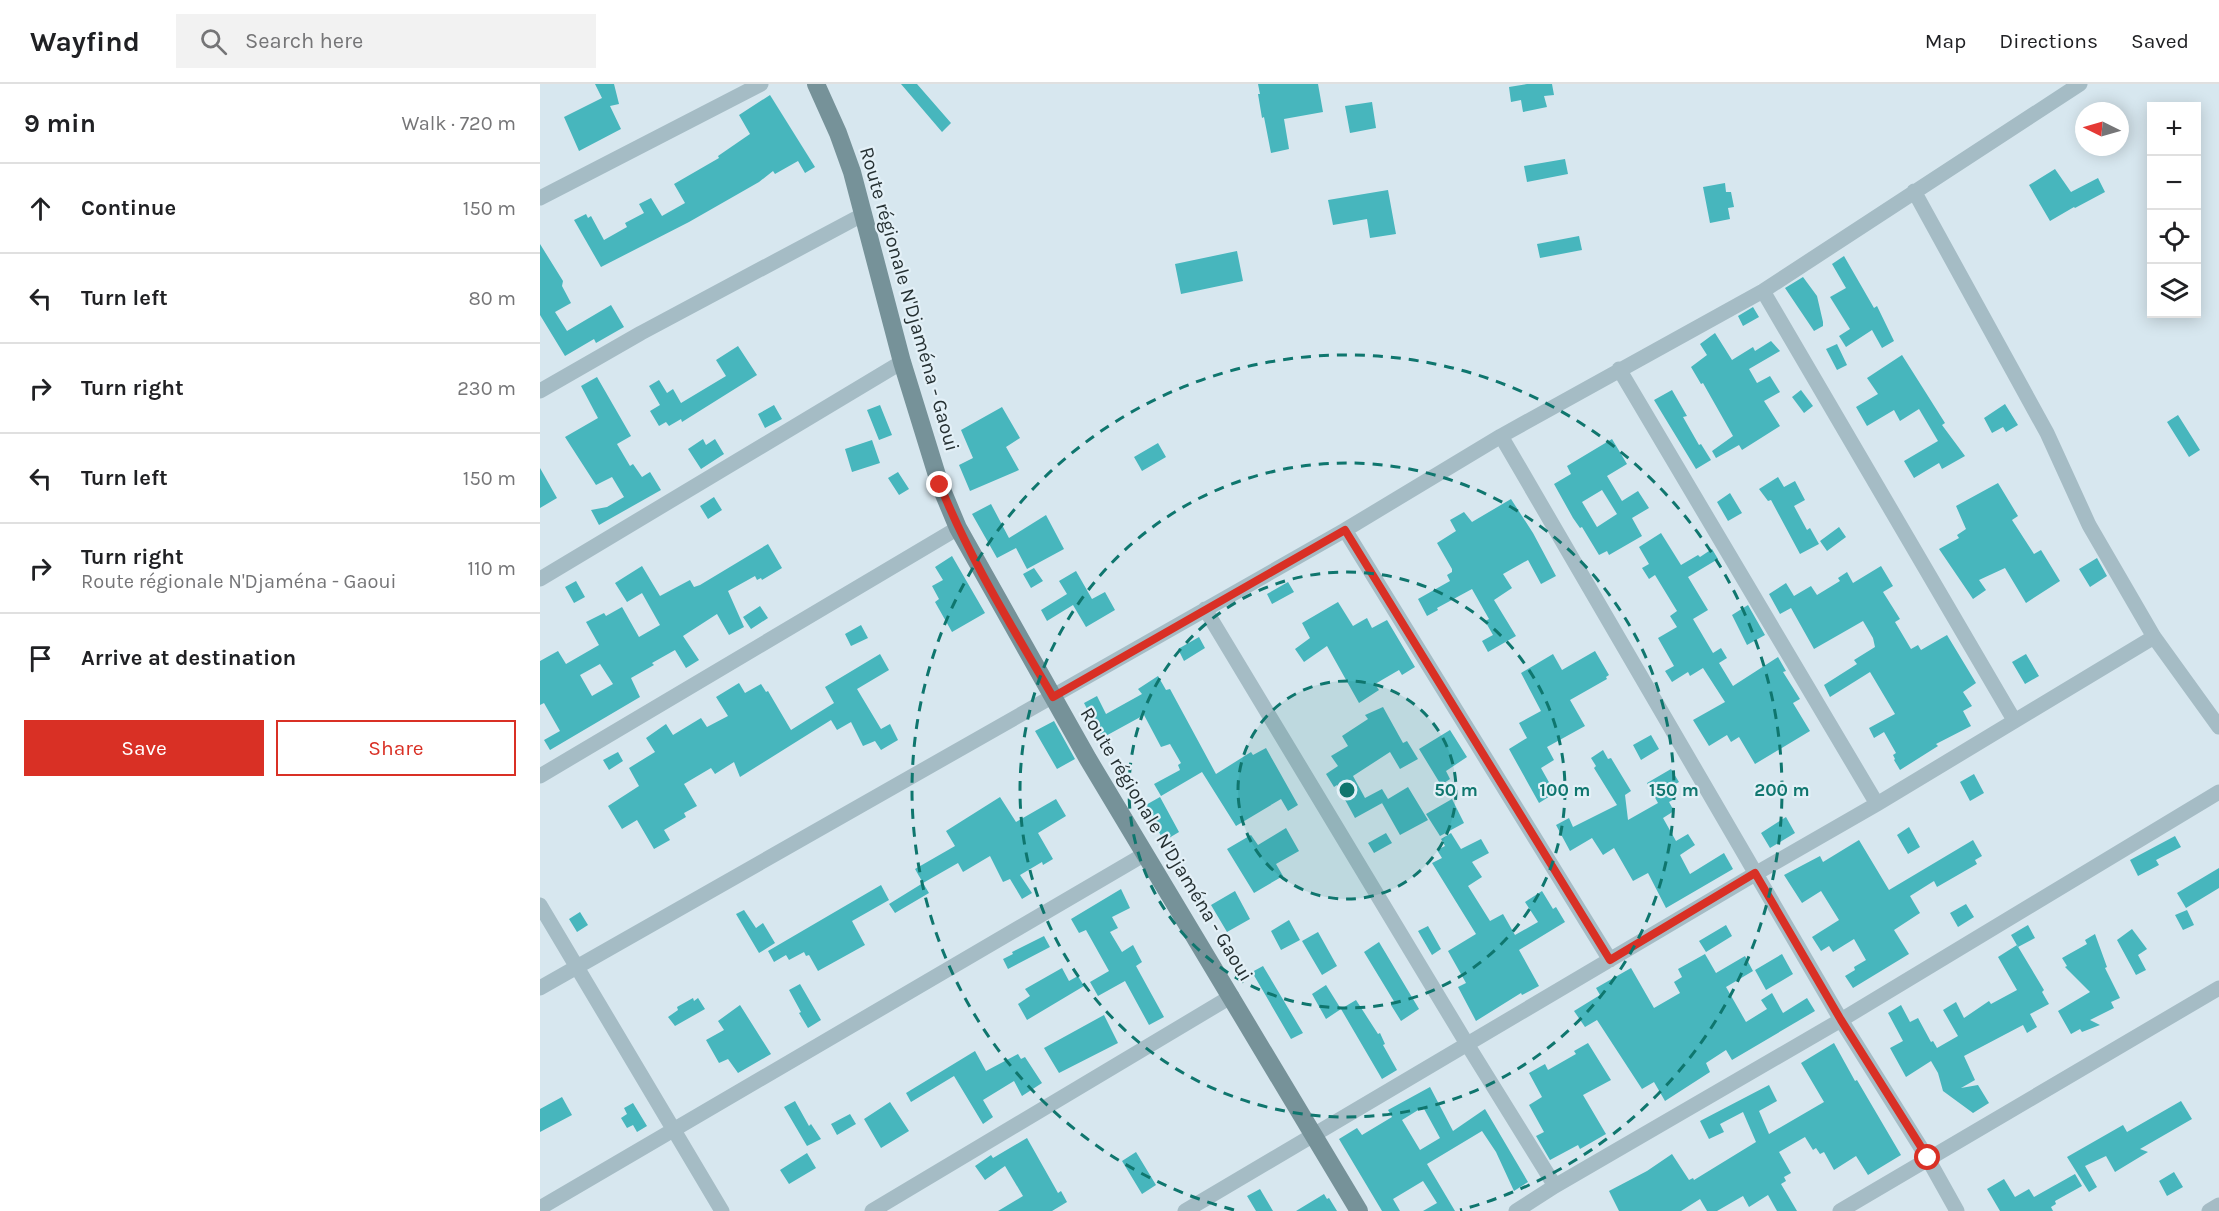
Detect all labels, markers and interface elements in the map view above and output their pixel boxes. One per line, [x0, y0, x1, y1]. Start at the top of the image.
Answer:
search box [176, 14, 596, 68]
text: Wayfind [30, 25, 140, 58]
icon: search [197, 25, 230, 58]
text: Search here [245, 28, 363, 54]
text: Map [1925, 29, 1966, 53]
text: Directions [1999, 29, 2098, 53]
text: Saved [2131, 29, 2189, 53]
north arrow [2075, 102, 2129, 156]
map controls [2147, 102, 2201, 318]
button: + [2147, 102, 2201, 156]
text: 9 min [24, 108, 96, 139]
text: Walk · 720 m [402, 112, 516, 135]
street label: Route régionale N'Djaména - Gaoui [855, 144, 964, 454]
button: − [2147, 156, 2201, 210]
icon: ahead [24, 192, 57, 225]
text: Continue [81, 195, 176, 221]
text: 150 m [463, 197, 516, 220]
button: locate [2147, 210, 2201, 264]
button: layers [2147, 264, 2201, 318]
icon: left [24, 282, 57, 315]
text: Turn left [81, 285, 168, 311]
text: 80 m [468, 287, 516, 310]
icon: right [24, 372, 57, 405]
text: Turn right [81, 375, 184, 401]
text: 230 m [457, 377, 516, 400]
icon: left [24, 462, 57, 495]
text: Turn left [81, 465, 168, 491]
text: 150 m [463, 467, 516, 490]
route end [926, 471, 952, 497]
text: Turn right [81, 544, 184, 570]
icon: right [24, 552, 57, 585]
text: 110 m [467, 557, 516, 580]
text: Route régionale N'Djaména - Gaoui [81, 570, 397, 593]
icon: arrive [24, 642, 57, 675]
text: Arrive at destination [81, 645, 296, 671]
street label: Route régionale N'Djaména - Gaoui [1075, 703, 1258, 985]
button: Save [24, 720, 264, 776]
button: Share [276, 720, 516, 776]
text: 50 m [1434, 779, 1478, 801]
text: 100 m [1540, 779, 1590, 801]
text: 150 m [1649, 779, 1699, 801]
text: 200 m [1754, 779, 1810, 801]
centre of rings [1337, 780, 1357, 800]
route start [1914, 1144, 1940, 1170]

